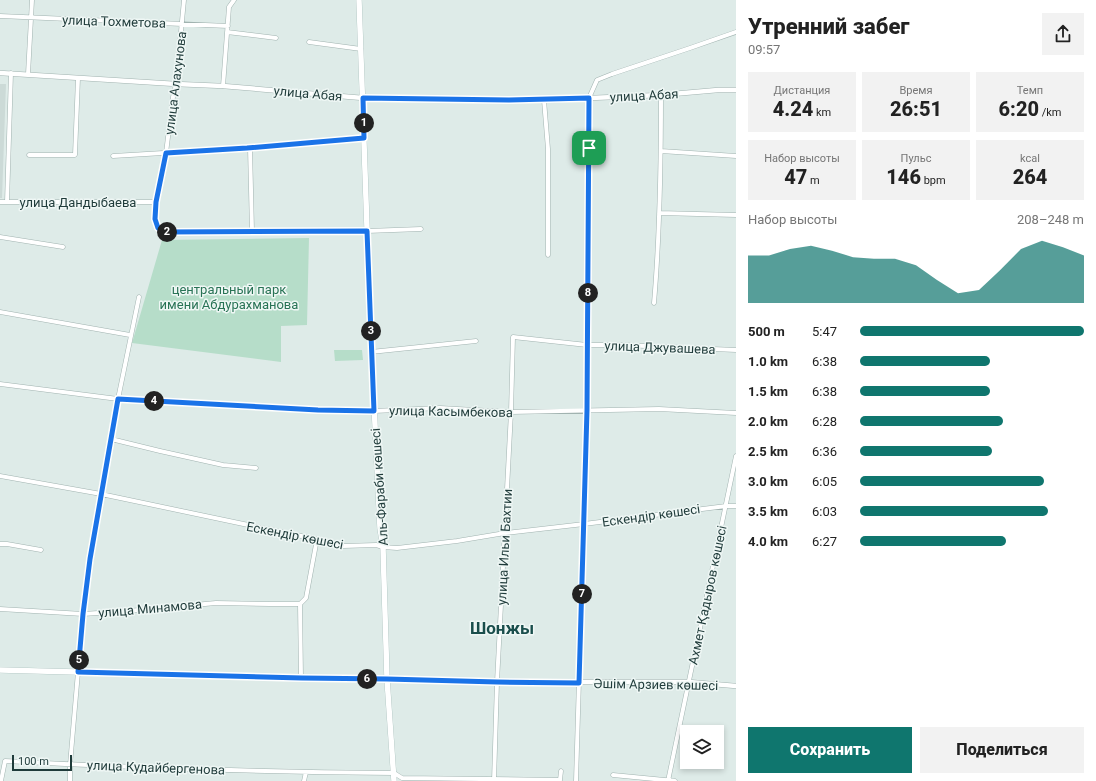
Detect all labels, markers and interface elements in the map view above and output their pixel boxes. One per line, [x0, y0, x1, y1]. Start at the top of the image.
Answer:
street label: улица Тохметова [62, 12, 166, 31]
button: share [1042, 13, 1084, 55]
text: Утренний забег [748, 14, 910, 39]
street label: улица Алахунова [162, 30, 189, 136]
text: 09:57 [748, 42, 780, 57]
street label: улица Абая [273, 83, 343, 104]
text: Дистанция [774, 84, 830, 97]
text: Время [899, 84, 933, 97]
text: Темп [1017, 84, 1043, 97]
street label: улица Абая [609, 86, 679, 105]
text: 4.24 [773, 97, 813, 121]
text: 26:51 [890, 97, 942, 121]
text: 6:20 [999, 97, 1039, 121]
text: km [813, 106, 831, 119]
text: /km [1039, 106, 1061, 119]
pin: 1 [354, 113, 374, 133]
text: 1 [361, 116, 367, 129]
pin [572, 131, 606, 165]
icon: arrive [578, 137, 600, 159]
text: Набор высоты [764, 152, 840, 165]
text: Пульс [901, 152, 931, 165]
text: kcal [1020, 152, 1040, 165]
text: 47 [784, 165, 807, 189]
text: 146 [886, 165, 921, 189]
text: 264 [1013, 165, 1047, 189]
text: m [807, 174, 820, 187]
text: bpm [921, 174, 946, 187]
street label: улица Дандыбаева [20, 195, 136, 210]
text: Набор высоты [748, 212, 837, 227]
text: 208–248 m [1017, 212, 1084, 227]
pin: 2 [157, 222, 177, 242]
text: 2 [164, 225, 170, 238]
park label: центральный парк имени Абдурахманова [160, 282, 298, 312]
pin: 8 [578, 283, 598, 303]
text: 8 [585, 286, 591, 299]
pin: 3 [361, 321, 381, 341]
text: 3 [368, 324, 374, 337]
text: 500 m [748, 324, 785, 339]
text: 5:47 [812, 324, 837, 339]
street label: улица Джувашева [604, 338, 716, 357]
text: 1.0 km [748, 354, 788, 369]
text: 6:38 [812, 354, 837, 369]
text: 1.5 km [748, 384, 788, 399]
text: 6:38 [812, 384, 837, 399]
pin: 4 [144, 391, 164, 411]
text: 4 [151, 394, 157, 407]
street label: улица Касымбекова [389, 403, 513, 420]
text: 2.0 km [748, 414, 788, 429]
text: 6:28 [812, 414, 837, 429]
street label: Аль-Фараби көшесі [368, 428, 391, 546]
text: 2.5 km [748, 444, 788, 459]
text: 6:36 [812, 444, 837, 459]
text: 3.0 km [748, 474, 788, 489]
text: 6:05 [812, 474, 837, 489]
street label: улица Ильи Бахтии [494, 488, 515, 606]
street label: Ескендір көшесі [601, 501, 701, 530]
text: 3.5 km [748, 504, 788, 519]
text: 6:03 [812, 504, 837, 519]
street label: Ескендір көшесі [245, 519, 345, 552]
street label: Ахмет Қадыров көшесі [685, 524, 730, 666]
text: 4.0 km [748, 534, 788, 549]
text: 6:27 [812, 534, 837, 549]
pin: 7 [572, 584, 592, 604]
text: 7 [579, 587, 585, 600]
street label: улица Минамова [98, 596, 202, 620]
district label: Шонжы [470, 618, 534, 638]
pin: 5 [69, 650, 89, 670]
text: 5 [76, 653, 82, 666]
pin: 6 [357, 669, 377, 689]
text: 6 [364, 672, 370, 685]
street label: Әшім Арзиев көшесі [594, 676, 718, 693]
map controls [680, 725, 724, 769]
button: layers [680, 725, 724, 769]
button: Сохранить [748, 727, 912, 773]
button: Поделиться [920, 727, 1084, 773]
scale bar [12, 753, 72, 772]
text: 100 m [18, 755, 49, 768]
street label: улица Кудайбергенова [87, 758, 225, 777]

